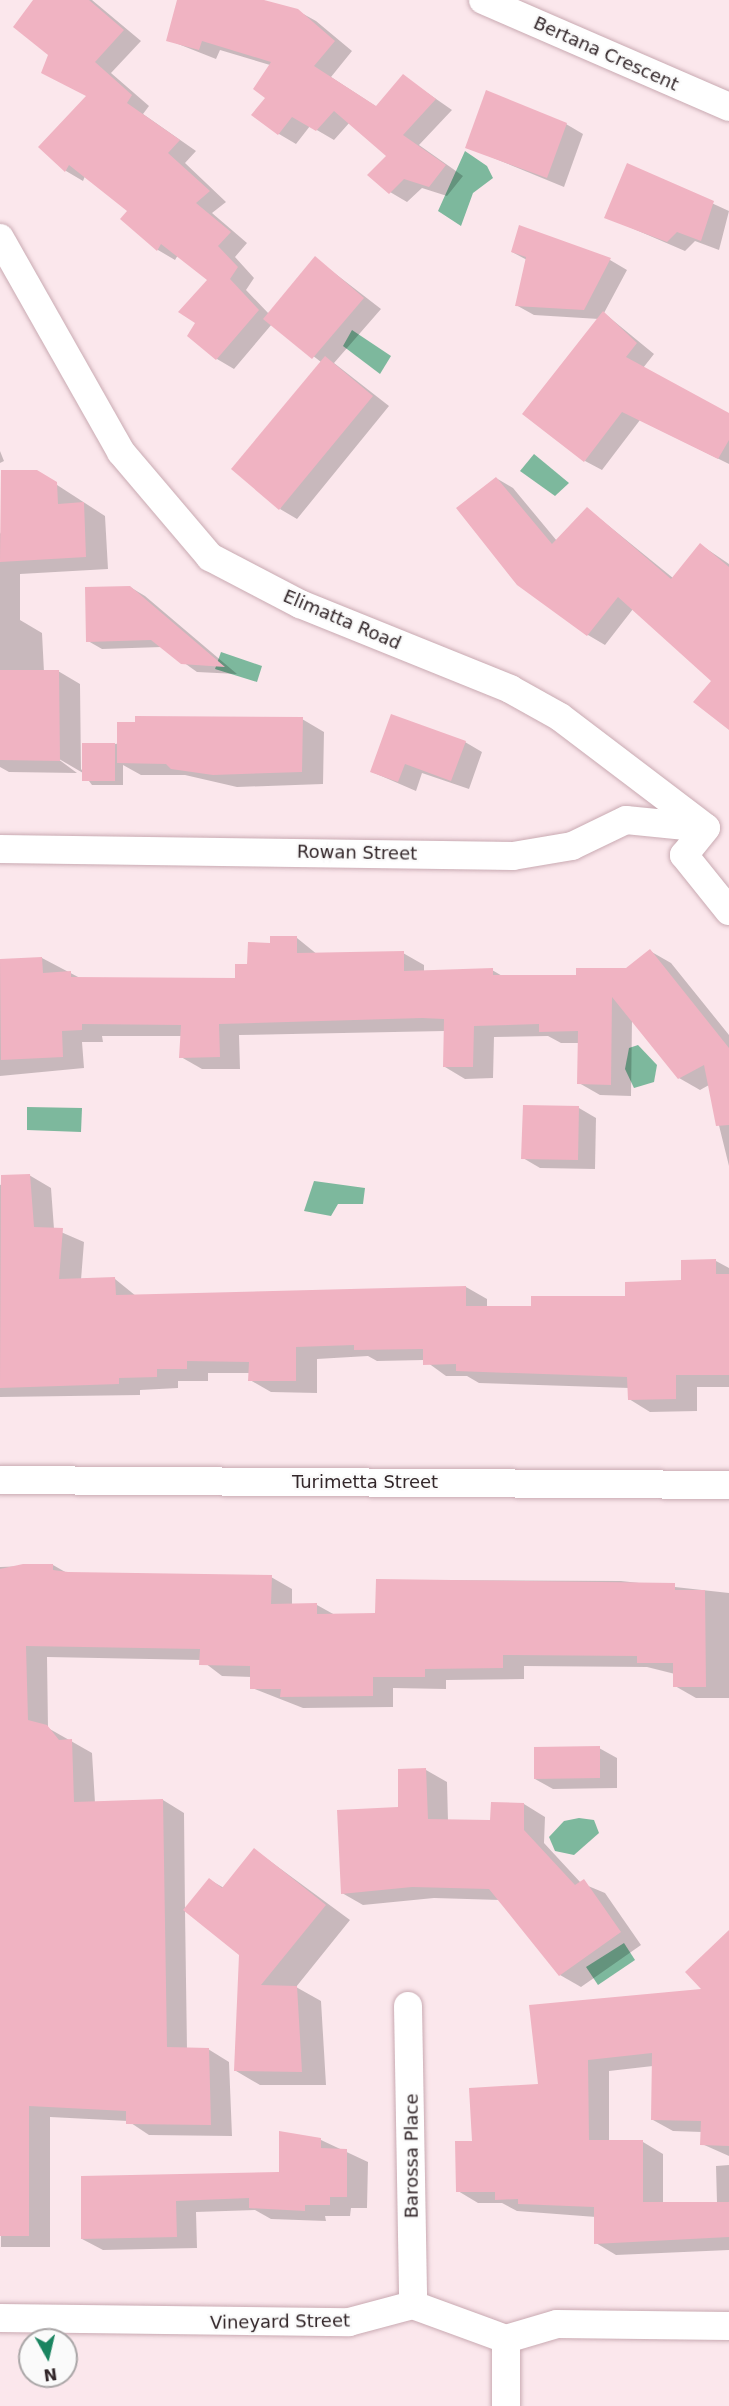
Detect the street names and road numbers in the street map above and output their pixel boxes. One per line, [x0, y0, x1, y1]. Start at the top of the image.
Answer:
street label: Bertana Crescent [530, 12, 682, 96]
street label: Elimatta Road [280, 585, 404, 655]
street label: Rowan Street [297, 841, 417, 865]
street label: Turimetta Street [292, 1471, 438, 1493]
street label: Barossa Place [401, 2094, 423, 2218]
street label: Vineyard Street [210, 2310, 350, 2334]

